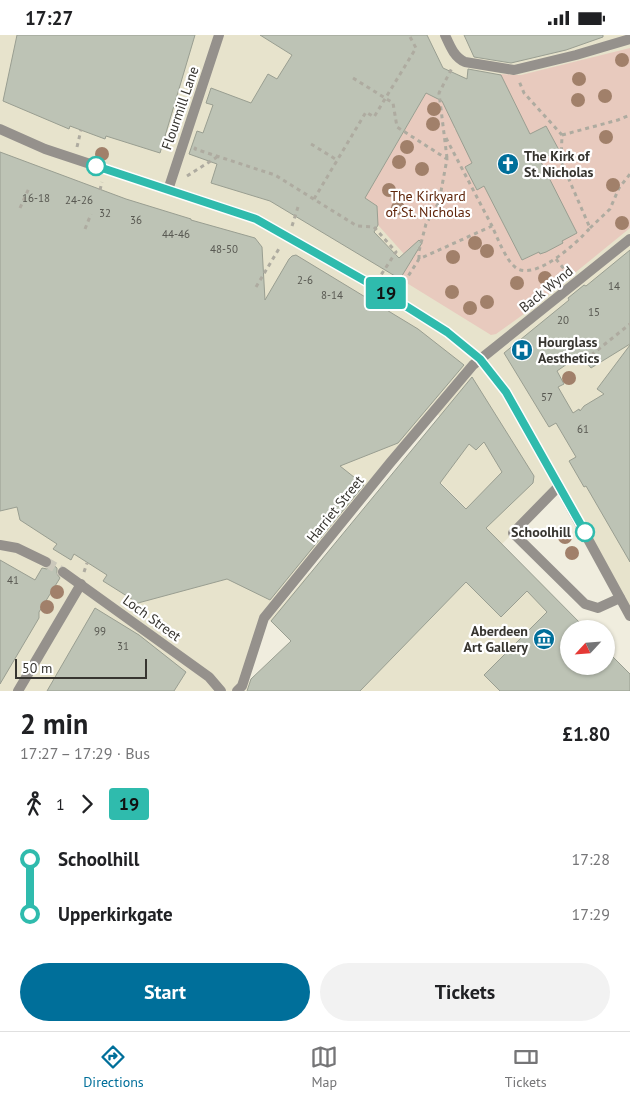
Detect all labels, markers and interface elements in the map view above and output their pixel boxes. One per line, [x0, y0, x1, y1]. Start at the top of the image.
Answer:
text: 17:27 [25, 6, 73, 30]
street label: Flourmill Lane [157, 64, 203, 152]
place label: The Kirk of St. Nicholas [524, 147, 594, 181]
church icon: The Kirk of St. Nicholas [496, 152, 520, 176]
unlabelled marker [86, 156, 106, 176]
park label: The Kirkyard of St. Nicholas [385, 187, 471, 221]
house number: 16-18 [22, 191, 50, 205]
house number: 24-26 [65, 193, 93, 207]
house number: 32 [99, 206, 111, 220]
house number: 36 [130, 213, 142, 227]
house number: 44-46 [162, 227, 190, 241]
house number: 48-50 [210, 242, 238, 256]
street label: Back Wynd [515, 262, 577, 316]
house number: 2-6 [297, 273, 313, 287]
line badge: 19 [364, 277, 408, 309]
house number: 14 [608, 279, 620, 293]
text: 19 [376, 281, 396, 304]
house number: 8-14 [321, 288, 343, 302]
house number: 15 [588, 305, 600, 319]
house number: 20 [557, 313, 569, 327]
place label: Hourglass Aesthetics [538, 333, 600, 367]
hospital icon: Hourglass Aesthetics [510, 338, 534, 362]
house number: 57 [541, 390, 553, 404]
house number: 61 [577, 422, 589, 436]
street label: Harriet Street [303, 472, 368, 546]
marker: Schoolhill [575, 522, 595, 542]
place label: Schoolhill [511, 523, 572, 541]
house number: 41 [7, 573, 19, 587]
street label: Loch Street [119, 591, 185, 645]
north arrow [560, 620, 615, 675]
map controls [560, 620, 615, 675]
place label: Aberdeen Art Gallery [464, 622, 528, 656]
house number: 99 [94, 624, 106, 638]
museum icon: Aberdeen Art Gallery [532, 627, 556, 651]
house number: 31 [117, 639, 129, 653]
scale bar [15, 656, 148, 679]
text: 50 m [22, 659, 52, 677]
text: 2 min [20, 705, 88, 742]
text: £1.80 [562, 722, 610, 746]
text: 17:27 – 17:29 · Bus [20, 743, 150, 763]
icon: walk [20, 790, 48, 818]
icon: forward [73, 790, 101, 818]
text: 19 [119, 792, 139, 815]
text: 1 [56, 794, 65, 814]
text: Schoolhill [58, 847, 139, 871]
text: 17:28 [572, 849, 610, 869]
text: Upperkirkgate [58, 902, 173, 926]
text: 17:29 [572, 904, 610, 924]
button: Start [20, 963, 310, 1021]
button: Tickets [320, 963, 610, 1021]
tab: Directions [83, 1043, 144, 1091]
tab: Map [310, 1043, 338, 1091]
tab: Tickets [505, 1043, 547, 1091]

